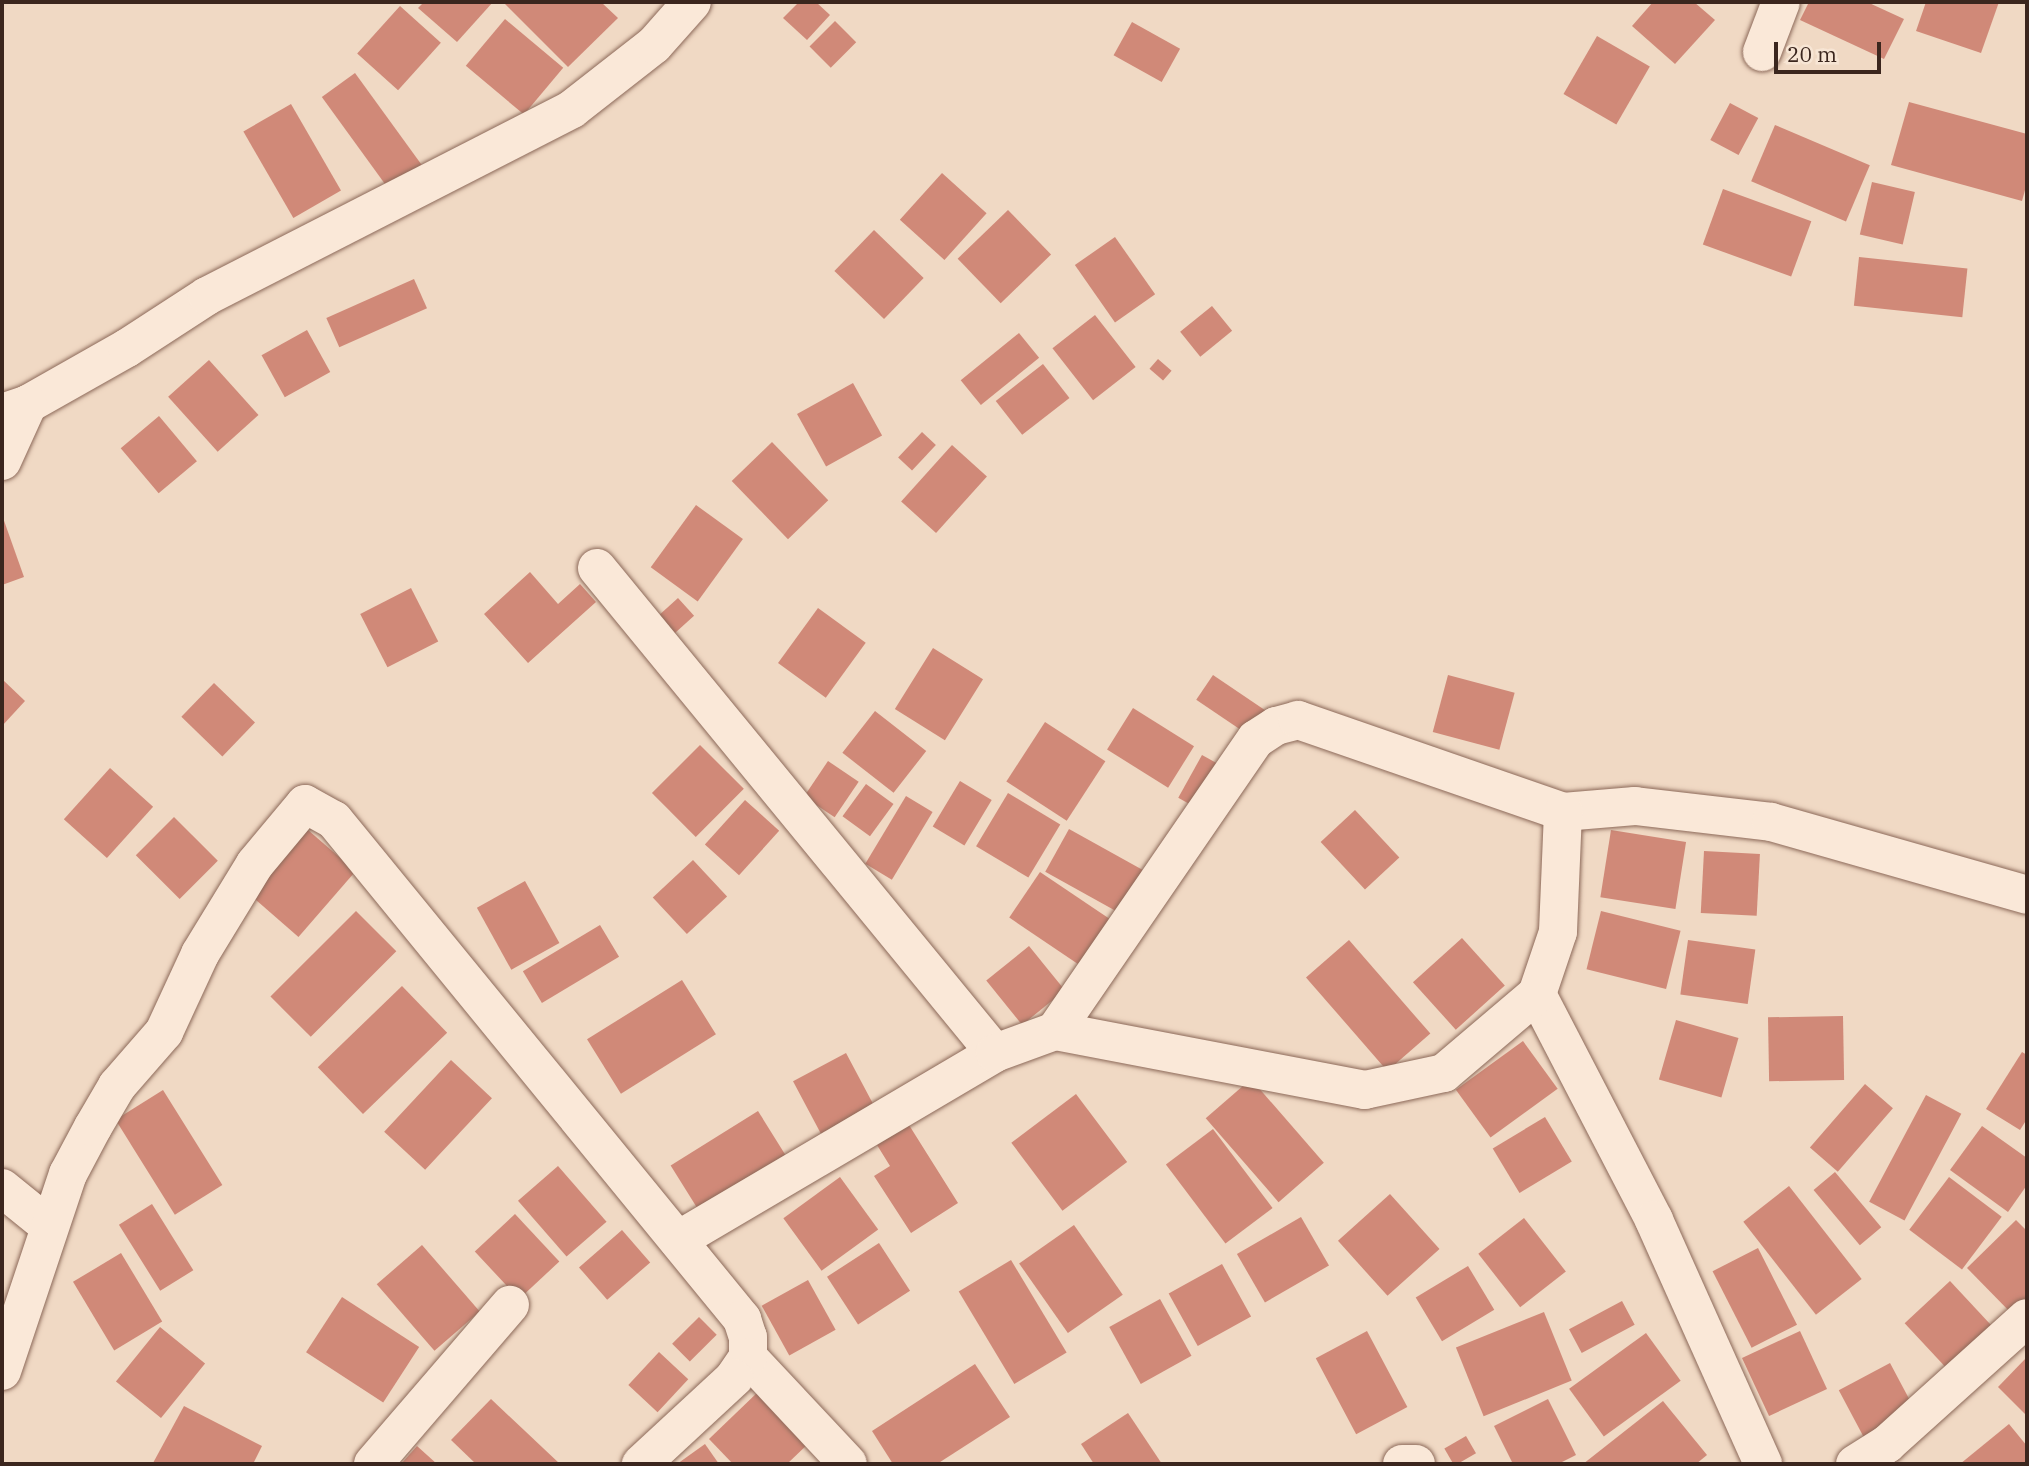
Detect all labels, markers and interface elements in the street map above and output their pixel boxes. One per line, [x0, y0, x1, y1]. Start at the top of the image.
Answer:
scale bar [1777, 28, 1884, 72]
text: 20 m [1787, 40, 1837, 68]

